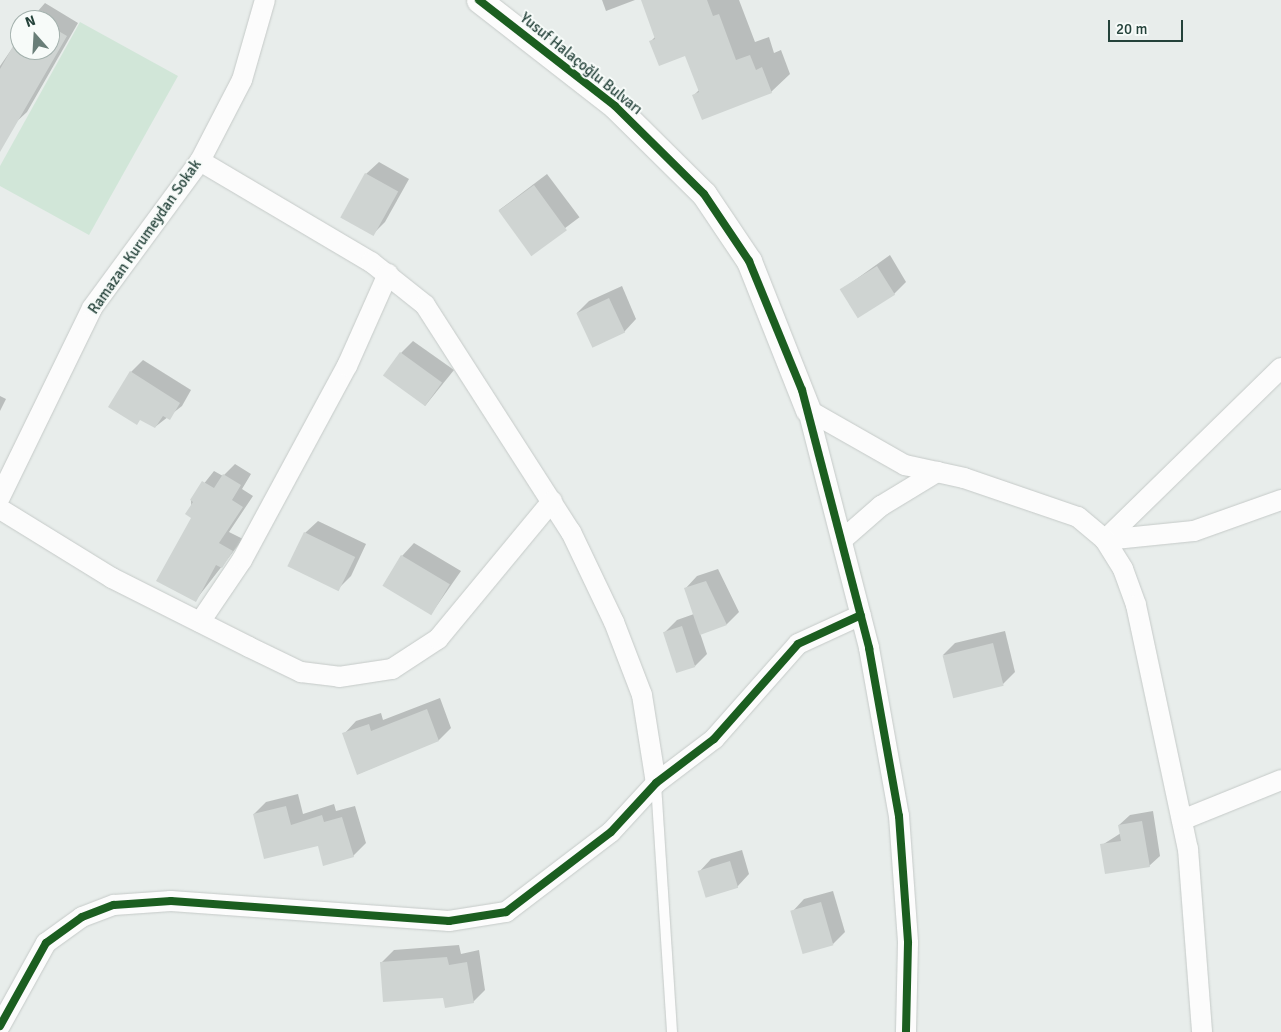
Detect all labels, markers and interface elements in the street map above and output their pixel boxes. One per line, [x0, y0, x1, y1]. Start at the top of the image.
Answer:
street label: Yusuf Halaçoğlu Bulvarı [516, 9, 646, 119]
north arrow [10, 10, 60, 60]
scale bar [1111, 10, 1186, 42]
text: N [23, 12, 38, 31]
text: 20 m [1116, 20, 1147, 38]
street label: Ramazan Kurumeydan Sokak [85, 156, 205, 318]

